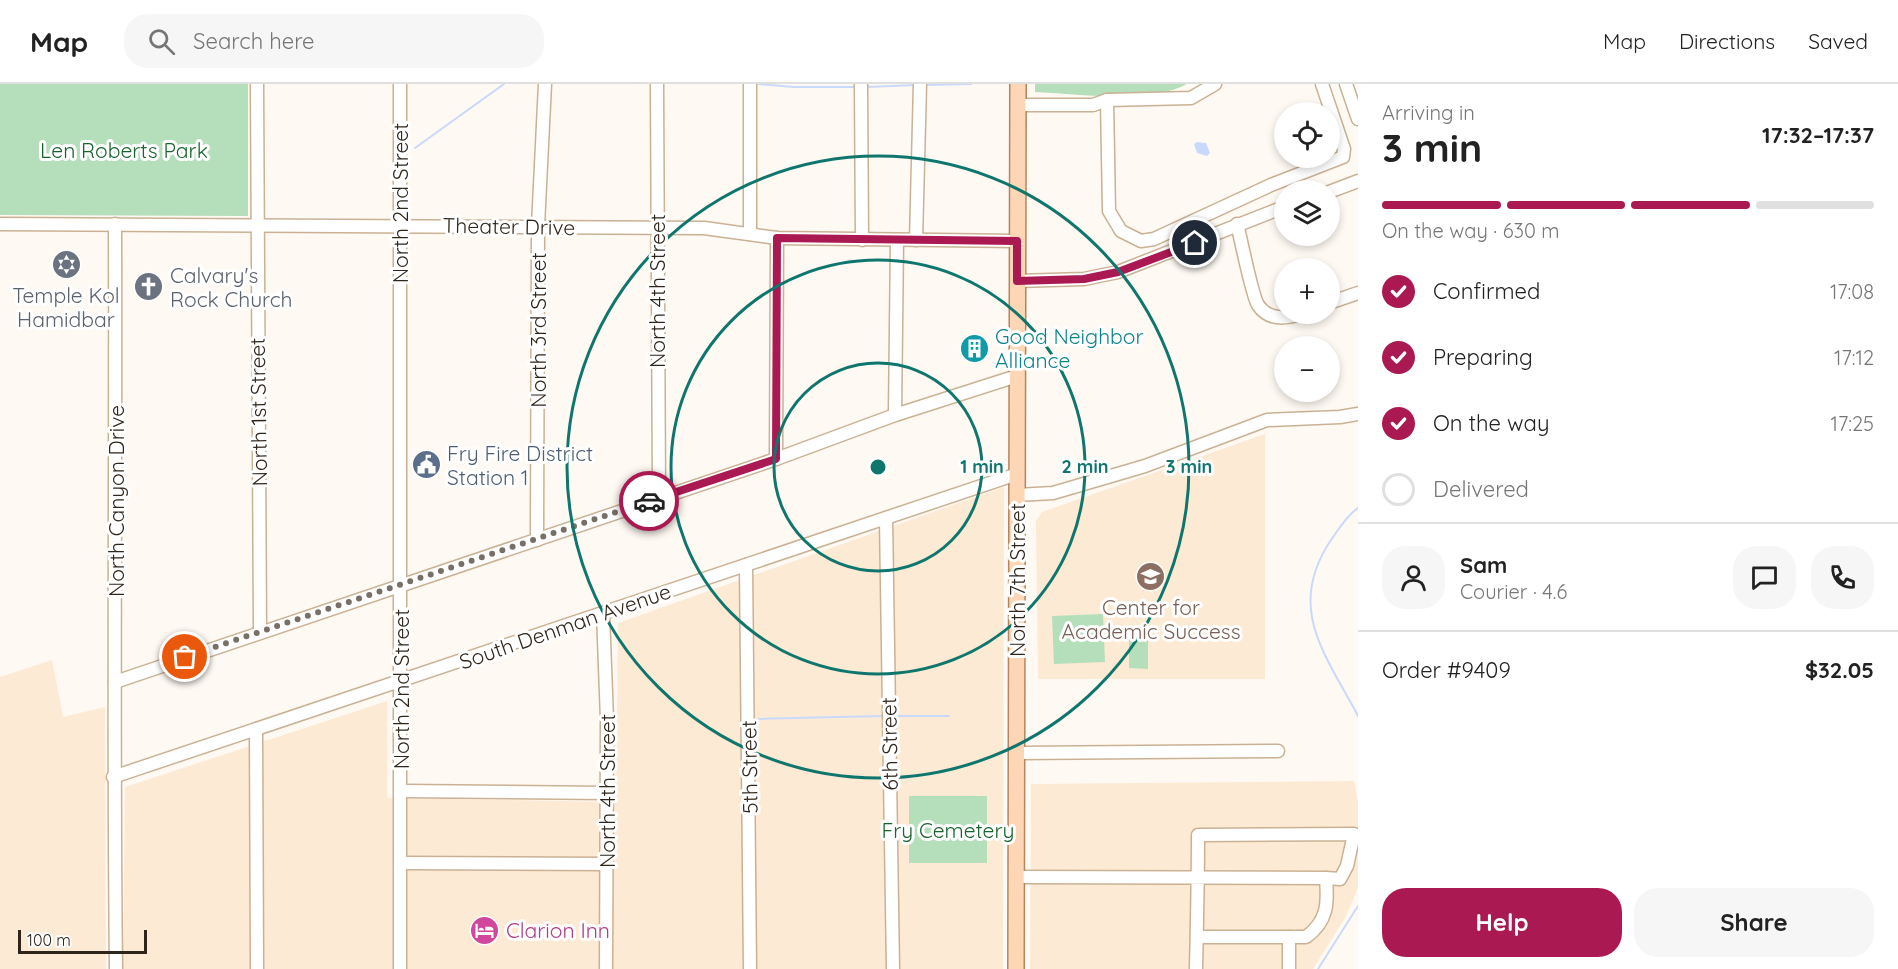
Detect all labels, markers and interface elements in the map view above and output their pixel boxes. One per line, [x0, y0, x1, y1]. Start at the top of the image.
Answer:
search box [124, 14, 544, 68]
text: Map [30, 24, 88, 59]
icon: search [145, 25, 178, 58]
text: Search here [193, 27, 315, 55]
text: Map [1603, 28, 1646, 54]
text: Directions [1679, 28, 1775, 54]
text: Saved [1808, 28, 1868, 54]
text: Arriving in [1382, 100, 1475, 125]
map controls [1274, 102, 1340, 402]
button: locate [1274, 102, 1340, 168]
text: 17:32–17:37 [1762, 121, 1874, 149]
street label: North 2nd Street [387, 123, 413, 283]
text: 3 min [1382, 123, 1482, 172]
park label: Len Roberts Park [40, 137, 208, 163]
button: layers [1274, 180, 1340, 246]
street label: Theater Drive [443, 212, 575, 240]
street label: North 4th Street [644, 214, 670, 368]
pin [1169, 217, 1220, 268]
text: On the way · 630 m [1382, 218, 1560, 243]
icon: home [1178, 226, 1211, 259]
synagogue icon: Temple Kol Hamidbar [50, 248, 82, 280]
street label: North 3rd Street [525, 252, 551, 408]
button: + [1274, 258, 1340, 324]
place label: Calvary's Rock Church [170, 262, 293, 312]
church icon: Calvary's Rock Church [133, 271, 165, 303]
icon: check [1382, 275, 1415, 308]
text: Confirmed [1433, 277, 1540, 305]
text: 17:08 [1830, 279, 1874, 304]
place label: Temple Kol Hamidbar [12, 282, 120, 332]
place label: Good Neighbor Alliance [995, 323, 1144, 373]
building icon: Good Neighbor Alliance [958, 332, 990, 364]
button: − [1274, 336, 1340, 402]
street label: North 1st Street [244, 337, 272, 487]
icon: check [1382, 341, 1415, 374]
text: Preparing [1433, 343, 1533, 371]
text: 17:12 [1834, 345, 1874, 370]
street label: North Canyon Drive [103, 405, 129, 597]
icon: check [1382, 407, 1415, 440]
text: On the way [1433, 409, 1549, 437]
text: 17:25 [1831, 411, 1874, 436]
place label: Fry Fire District Station 1 [447, 440, 593, 490]
public building icon: Fry Fire District Station 1 [410, 449, 442, 481]
text: 1 min [960, 455, 1004, 478]
text: 2 min [1062, 455, 1108, 478]
text: 3 min [1166, 455, 1212, 478]
centre of rings [868, 457, 888, 477]
courier [619, 471, 679, 531]
text: Delivered [1433, 475, 1529, 503]
icon: car [633, 485, 666, 518]
street label: North 7th Street [1004, 503, 1030, 657]
button: person [1382, 546, 1445, 609]
button: chat [1733, 546, 1796, 609]
button: phone [1811, 546, 1874, 609]
text: Sam [1460, 551, 1507, 579]
school or university icon: Center for Academic Success [1135, 560, 1167, 592]
street label: South Denman Avenue [456, 578, 674, 674]
text: Courier · 4.6 [1460, 579, 1567, 604]
place label: Center for Academic Success [1061, 594, 1241, 644]
street label: North 2nd Street [388, 609, 414, 769]
pin [159, 631, 210, 682]
icon: bag [168, 640, 201, 673]
text: Order #9409 [1382, 656, 1511, 684]
text: $32.05 [1805, 656, 1874, 684]
street label: 6th Street [875, 697, 903, 791]
street label: North 4th Street [594, 714, 620, 868]
street label: 5th Street [735, 720, 763, 814]
park label: Fry Cemetery [882, 817, 1014, 843]
button: Help [1382, 888, 1622, 957]
button: Share [1634, 888, 1874, 957]
hotel icon: Clarion Inn [469, 914, 501, 946]
place label: Clarion Inn [506, 917, 610, 943]
scale bar [18, 927, 147, 954]
text: 100 m [27, 930, 71, 950]

